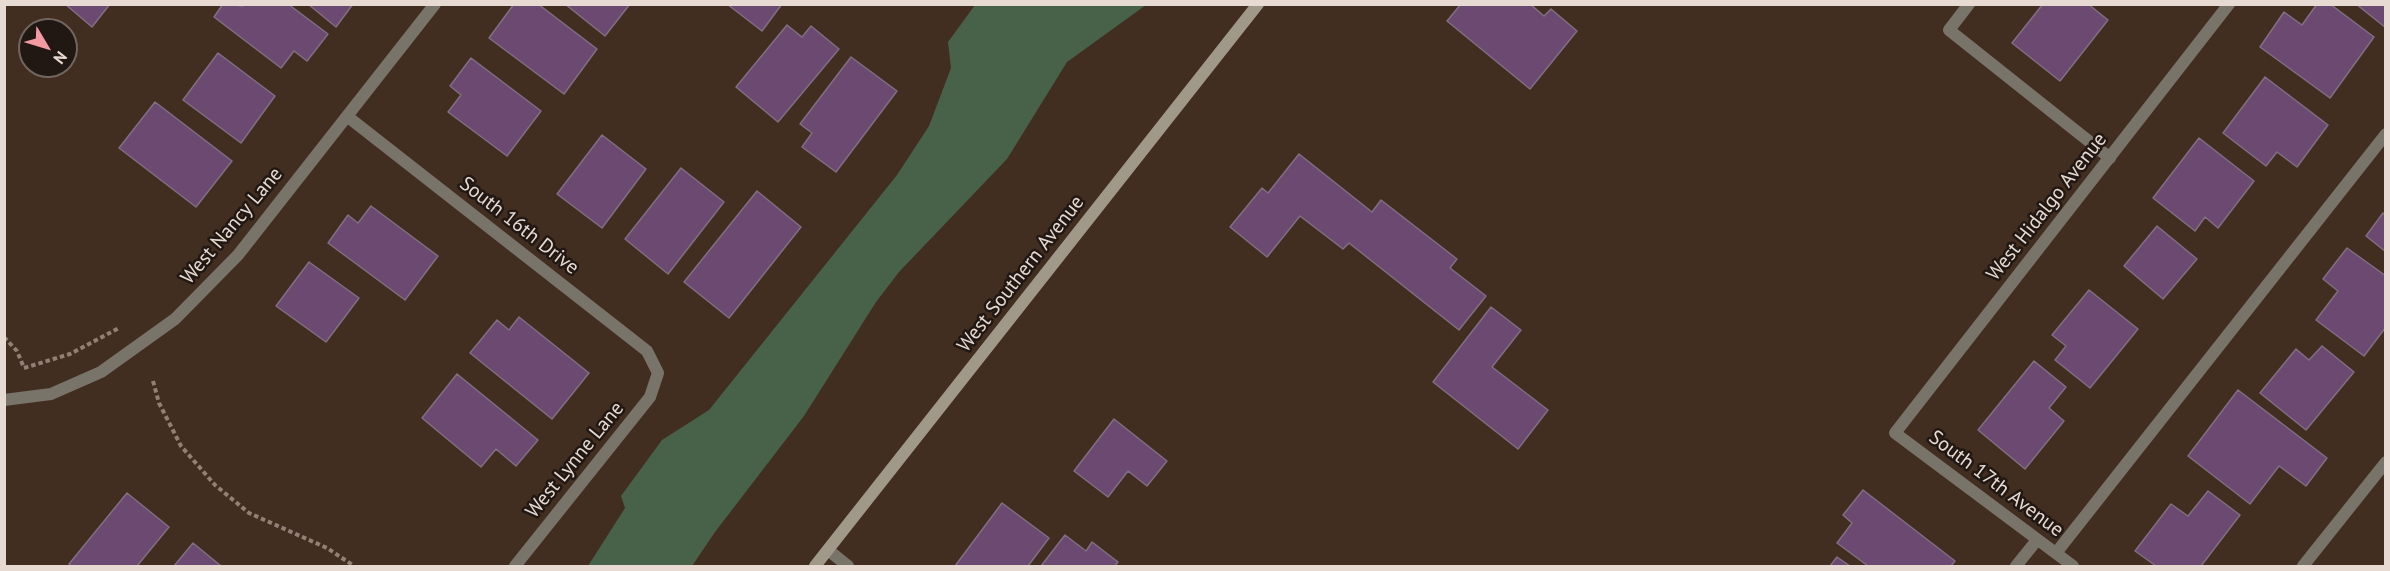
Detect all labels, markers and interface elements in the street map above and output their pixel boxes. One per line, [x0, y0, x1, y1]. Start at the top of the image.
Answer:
north arrow [18, 18, 78, 78]
text: N [49, 48, 72, 68]
street label: West Hidalgo Avenue [1982, 128, 2112, 286]
street label: West Nancy Lane [176, 163, 288, 289]
street label: South 16th Drive [455, 172, 583, 280]
street label: West Southern Avenue [952, 191, 1090, 357]
street label: West Lynne Lane [521, 397, 629, 523]
street label: South 17th Avenue [1924, 426, 2068, 542]

